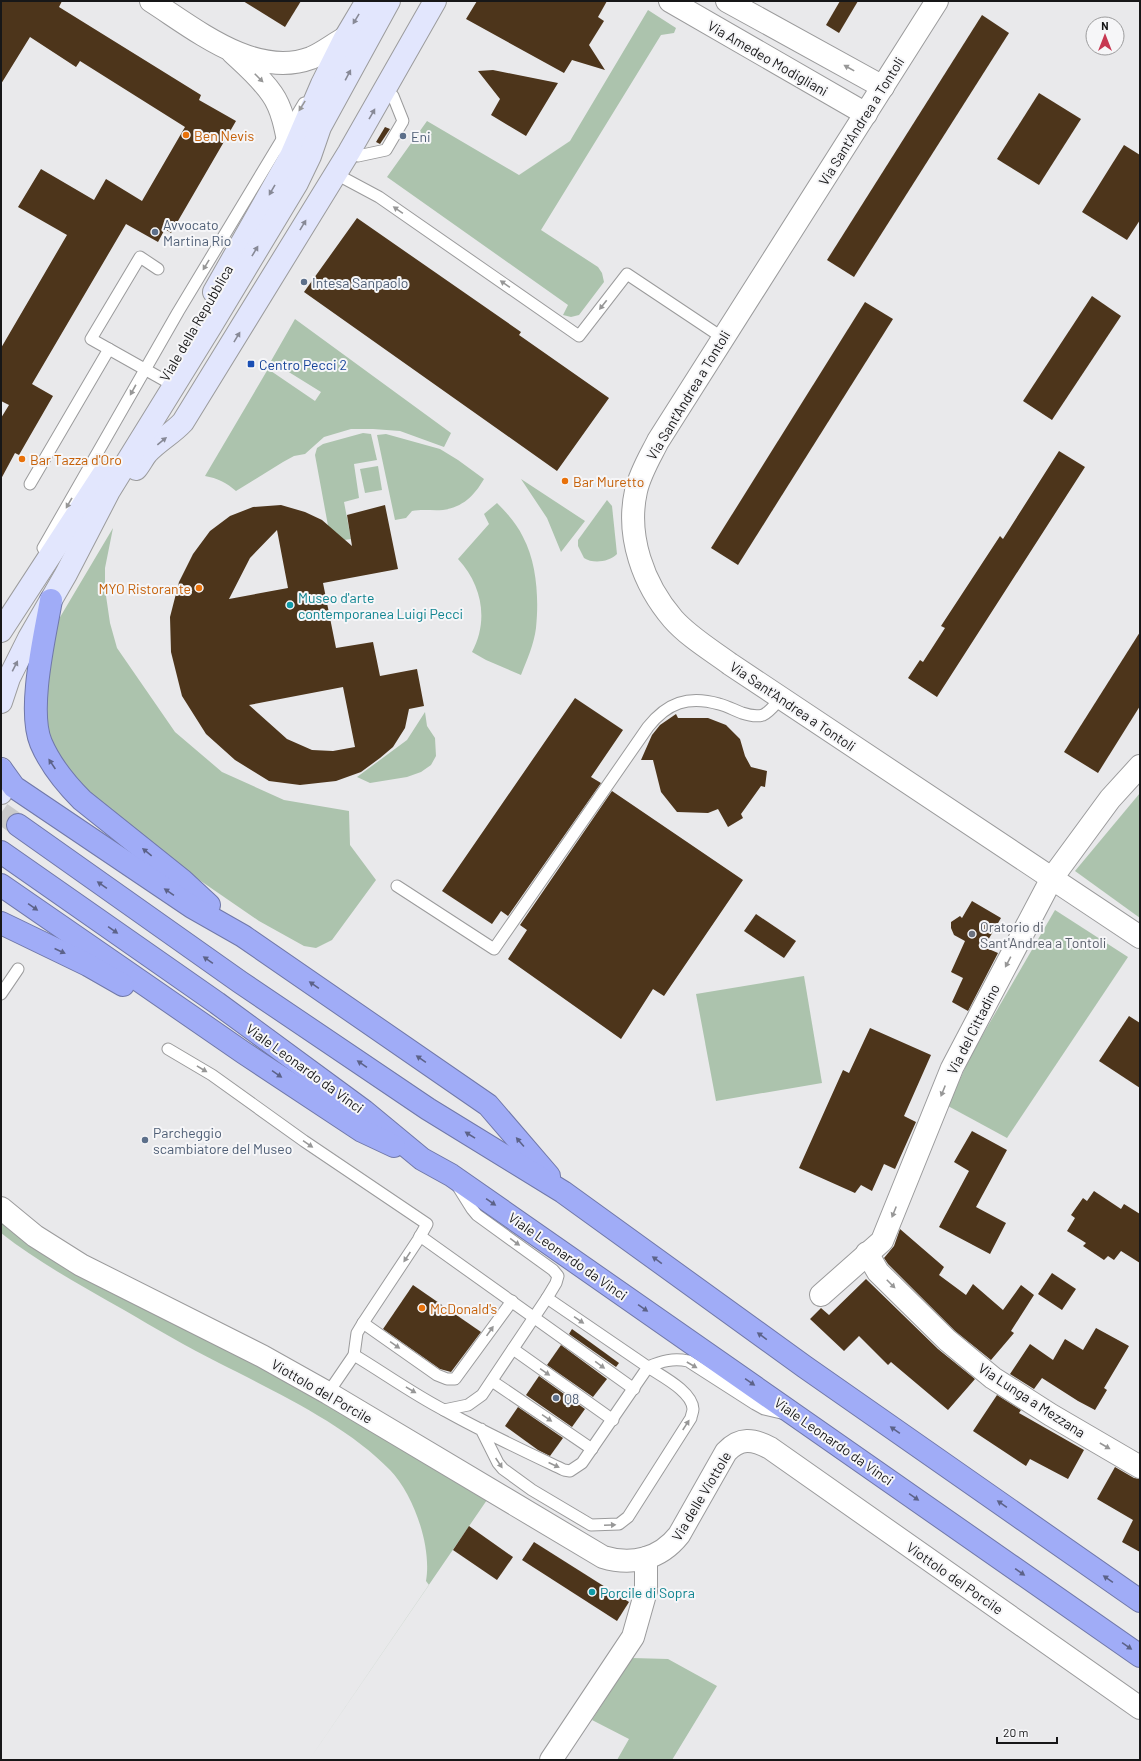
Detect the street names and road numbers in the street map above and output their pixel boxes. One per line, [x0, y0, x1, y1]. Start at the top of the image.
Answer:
street label: Via Amedeo Modigliani [705, 17, 831, 99]
street label: Via Sant'Andrea a Tontoli [815, 54, 907, 188]
street label: Viale della Repubblica [156, 262, 236, 384]
street label: Via Sant'Andrea a Tontoli [643, 327, 733, 463]
street label: Via Sant'Andrea a Tontoli [727, 658, 859, 754]
street label: Via del Cittadino [943, 981, 1003, 1077]
street label: Viale Leonardo da Vinci [243, 1020, 367, 1116]
street label: Viale Leonardo da Vinci [505, 1209, 631, 1303]
street label: Viottolo del Porcile [268, 1355, 376, 1427]
street label: Via Lunga a Mezzana [975, 1359, 1089, 1441]
street label: Viale Leonardo da Vinci [771, 1394, 897, 1488]
street label: Via delle Viottole [668, 1448, 734, 1544]
street label: Viottolo del Porcile [903, 1538, 1007, 1618]

